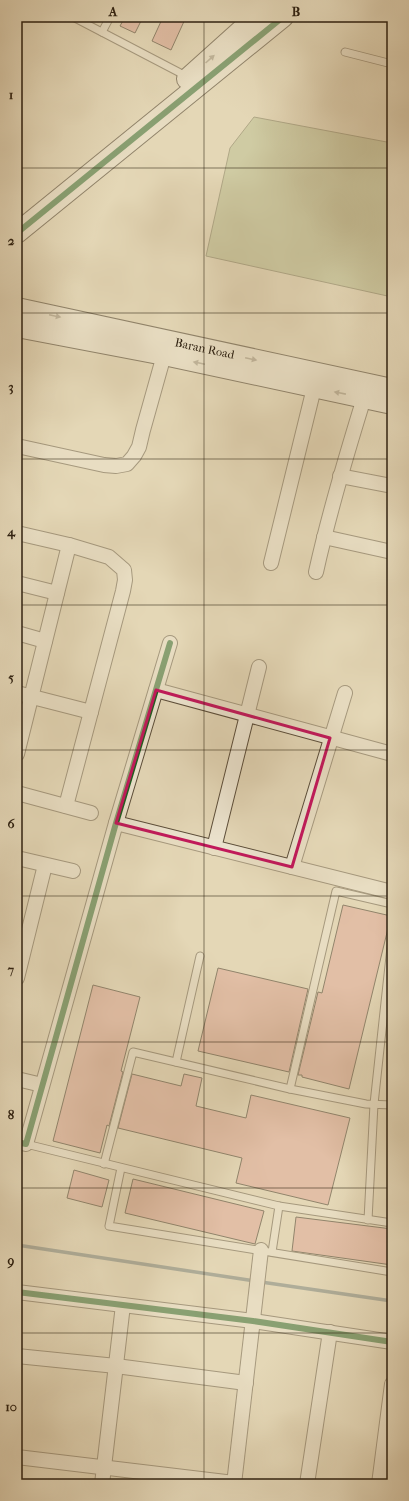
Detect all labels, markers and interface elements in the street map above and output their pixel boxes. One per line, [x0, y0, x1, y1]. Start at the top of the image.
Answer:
text: A [108, 4, 118, 19]
text: B [292, 4, 301, 19]
one-way arrow [205, 54, 215, 63]
text: 1 [9, 87, 14, 102]
text: 2 [8, 233, 15, 248]
one-way arrow [49, 314, 61, 320]
street label: Baran Road [174, 335, 236, 362]
one-way arrow [244, 356, 257, 362]
one-way arrow [193, 359, 206, 365]
text: 3 [8, 379, 14, 395]
one-way arrow [334, 390, 346, 396]
text: 4 [6, 524, 16, 540]
text: 5 [8, 670, 14, 685]
text: 6 [7, 816, 15, 831]
text: 7 [7, 962, 15, 977]
text: 8 [8, 1107, 15, 1122]
text: 9 [7, 1253, 15, 1269]
text: 10 [5, 1399, 17, 1414]

